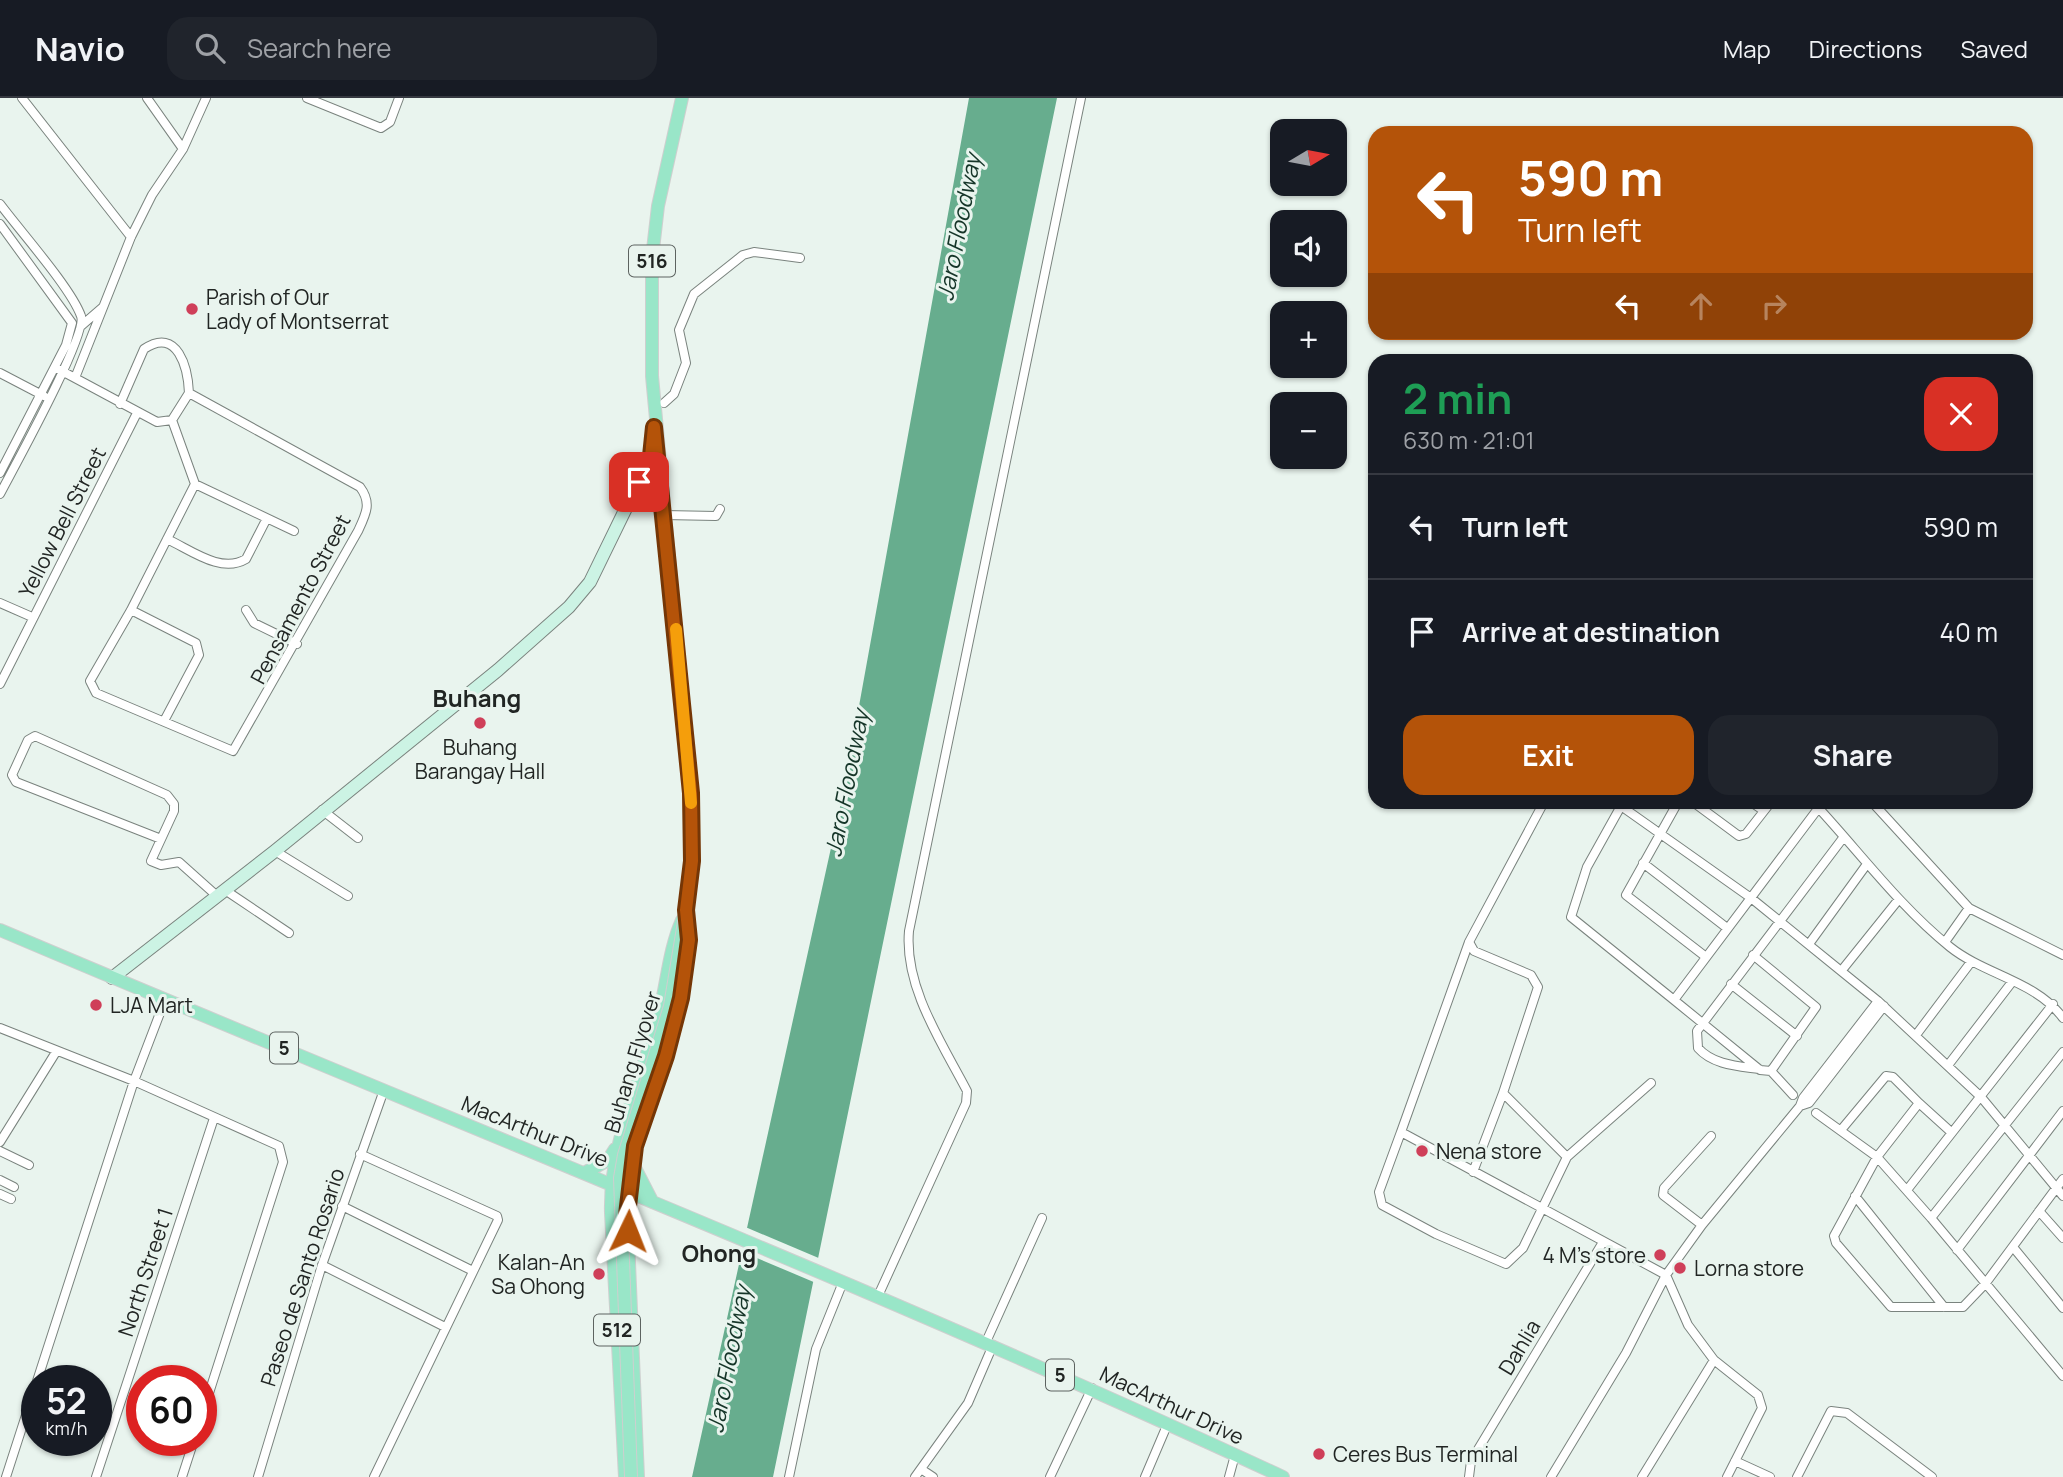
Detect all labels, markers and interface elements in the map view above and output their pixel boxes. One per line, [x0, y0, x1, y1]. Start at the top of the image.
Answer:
search box [167, 17, 657, 80]
text: Navio [35, 26, 125, 71]
icon: search [191, 29, 229, 67]
text: Search here [247, 30, 391, 66]
text: Map [1723, 32, 1771, 65]
text: Directions [1809, 32, 1922, 65]
text: Saved [1960, 32, 2028, 65]
north arrow [1270, 119, 1348, 196]
map controls [1270, 119, 1347, 469]
text: 590 m [1518, 144, 1663, 211]
water label: Jaro Floodway [928, 148, 988, 303]
icon: left [1403, 154, 1494, 245]
text: Turn left [1518, 208, 1642, 252]
button: sound [1270, 210, 1347, 287]
road number: 516 [629, 246, 675, 276]
place label: Parish of Our Lady of Montserrat [206, 283, 389, 335]
icon: left [1609, 287, 1647, 325]
icon: ahead [1682, 287, 1720, 325]
icon: right [1755, 287, 1793, 325]
marker: Parish of Our Lady of Montserrat [184, 301, 200, 317]
button: + [1270, 301, 1347, 378]
text: 2 min [1403, 369, 1512, 427]
button: close [1924, 377, 1998, 451]
button: − [1270, 392, 1347, 469]
text: 630 m · 21:01 [1403, 424, 1535, 456]
street label: Yellow Bell Street [12, 442, 112, 602]
pin [609, 452, 669, 512]
icon: arrive [620, 463, 658, 501]
icon: left [1403, 508, 1441, 546]
street label: Pensamento Street [243, 509, 357, 689]
text: Turn left [1462, 509, 1569, 545]
text: 590 m [1924, 509, 1998, 545]
icon: arrive [1403, 613, 1441, 651]
text: Arrive at destination [1462, 614, 1720, 650]
text: 40 m [1940, 614, 1998, 650]
district label: Buhang [433, 681, 521, 714]
water label: Jaro Floodway [816, 704, 876, 859]
marker: Buhang Barangay Hall [472, 715, 488, 731]
button: Exit [1403, 715, 1694, 795]
button: Share [1708, 715, 1998, 795]
place label: Buhang Barangay Hall [415, 733, 545, 785]
street label: Buhang Flyover [597, 987, 667, 1136]
place label: LJA Mart [110, 991, 193, 1019]
marker: LJA Mart [88, 997, 104, 1013]
road number: 5 [270, 1032, 298, 1064]
street label: MacArthur Drive [457, 1089, 613, 1173]
place label: Nena store [1436, 1137, 1542, 1165]
marker: Nena store [1414, 1143, 1430, 1159]
street label: Paseo de Santo Rosario [254, 1164, 350, 1390]
position arrow [591, 1194, 665, 1268]
street label: North Street 1 [111, 1204, 179, 1340]
district label: Ohong [682, 1237, 756, 1269]
place label: 4 M's store [1543, 1241, 1646, 1269]
marker: 4 M's store [1652, 1247, 1668, 1263]
place label: Kalan-An Sa Ohong [491, 1248, 585, 1300]
place label: Lorna store [1694, 1254, 1804, 1282]
marker: Lorna store [1672, 1260, 1688, 1276]
marker: Kalan-An Sa Ohong [591, 1266, 607, 1282]
water label: Jaro Floodway [698, 1280, 758, 1435]
road number: 512 [594, 1314, 640, 1346]
street label: Dahlia [1492, 1314, 1546, 1380]
road number: 5 [1046, 1359, 1074, 1390]
street label: MacArthur Drive [1095, 1359, 1249, 1451]
speed limit sign: 60 [126, 1365, 217, 1456]
text: 52 [46, 1377, 87, 1425]
text: km/h [46, 1416, 87, 1440]
place label: Ceres Bus Terminal [1333, 1440, 1518, 1468]
marker: Ceres Bus Terminal [1311, 1446, 1327, 1462]

